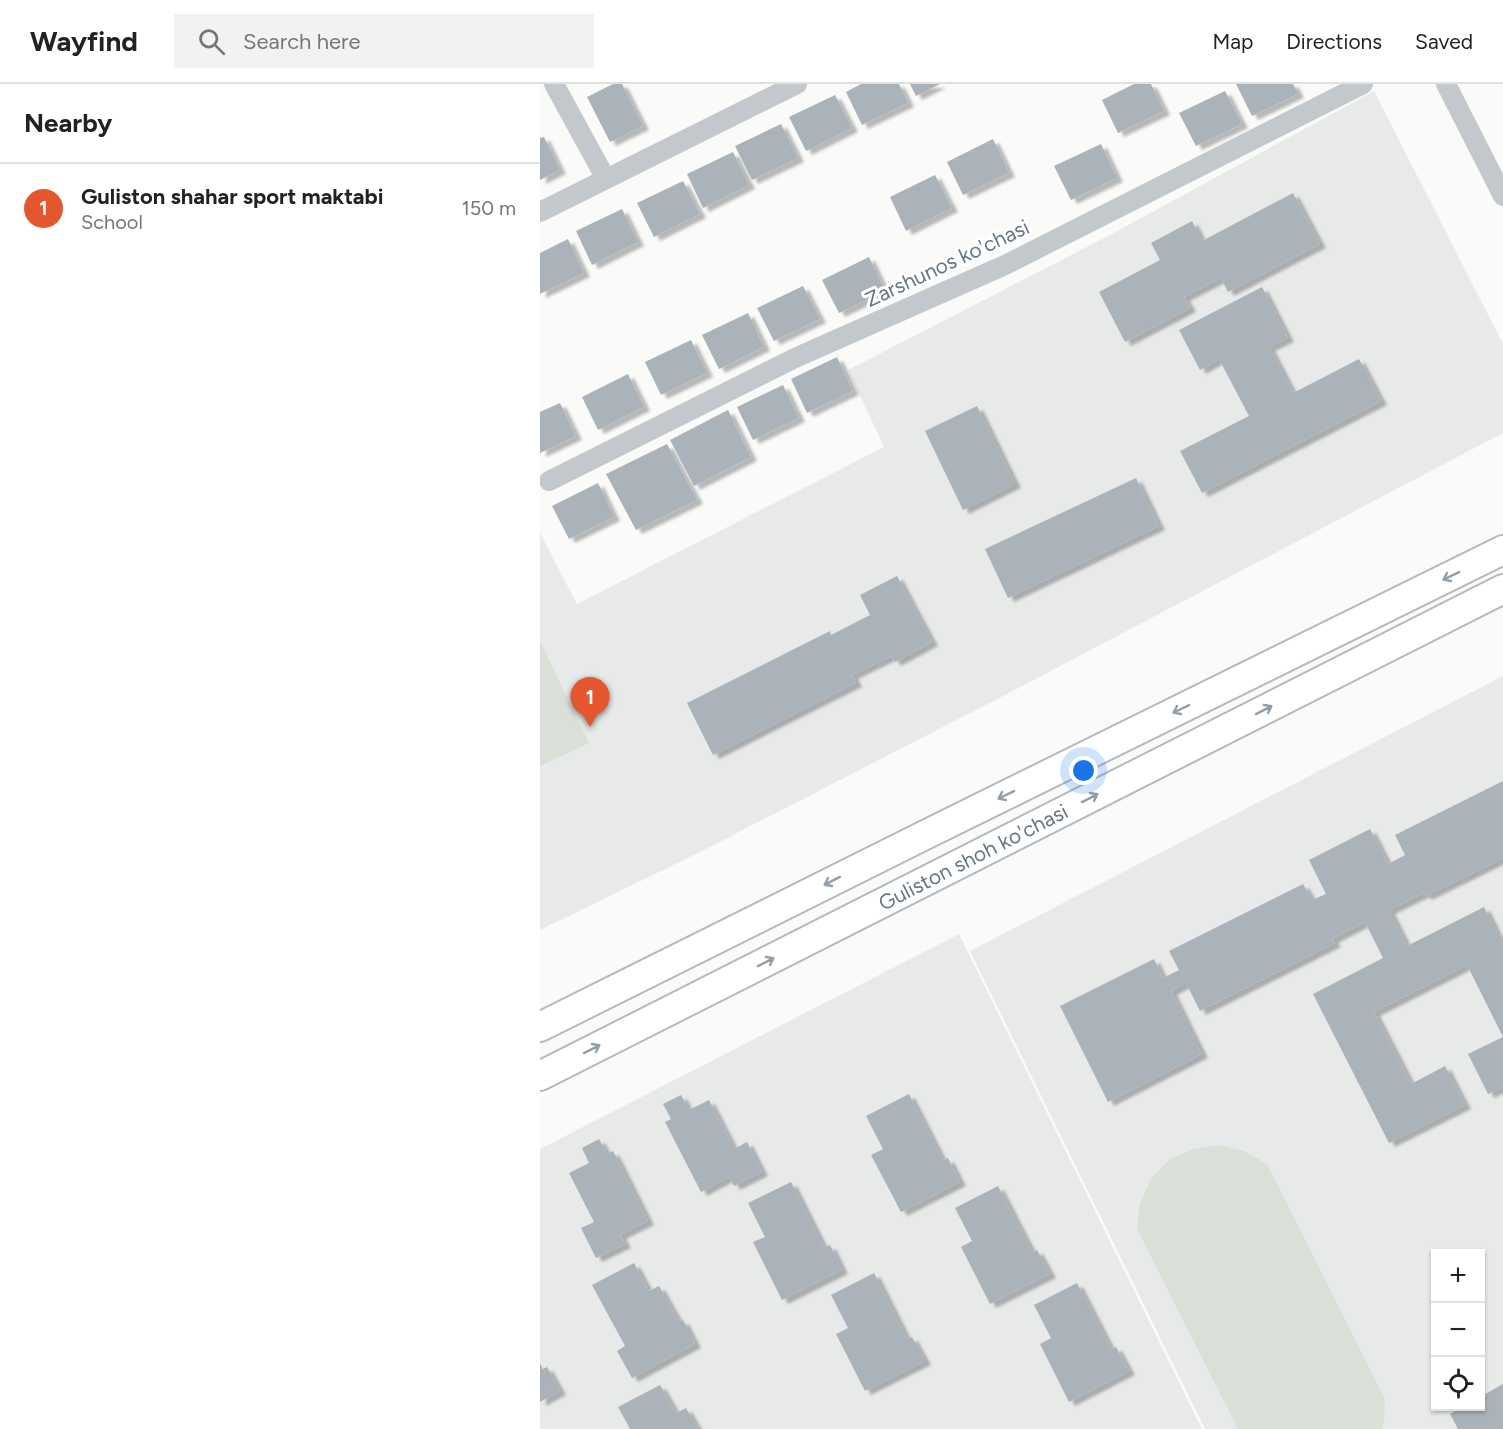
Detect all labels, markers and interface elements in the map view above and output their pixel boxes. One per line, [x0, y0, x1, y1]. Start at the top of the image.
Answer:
search box [174, 14, 594, 68]
text: Wayfind [30, 24, 138, 58]
icon: search [195, 25, 228, 58]
text: Search here [243, 28, 361, 55]
text: Map [1212, 29, 1253, 54]
text: Directions [1286, 29, 1382, 54]
text: Saved [1415, 29, 1473, 54]
text: Nearby [24, 107, 112, 139]
text: Guliston shahar sport maktabi [81, 183, 383, 210]
text: 1 [39, 196, 48, 220]
text: 150 m [461, 196, 516, 220]
text: School [81, 210, 143, 234]
street label: Zarshunos ko'chasi [861, 214, 1033, 312]
one-way arrow [1442, 571, 1460, 583]
pin: 1 [571, 678, 610, 727]
one-way arrow [1173, 703, 1191, 715]
one-way arrow [1255, 704, 1273, 715]
your location [1069, 756, 1098, 785]
one-way arrow [998, 789, 1016, 801]
one-way arrow [1081, 792, 1099, 803]
street label: Guliston shoh ko'chasi [874, 798, 1072, 916]
one-way arrow [823, 876, 841, 888]
one-way arrow [757, 955, 775, 967]
one-way arrow [583, 1043, 601, 1055]
map controls [1431, 1249, 1485, 1411]
button: + [1431, 1249, 1485, 1303]
button: − [1431, 1303, 1485, 1357]
button: locate [1431, 1357, 1485, 1411]

